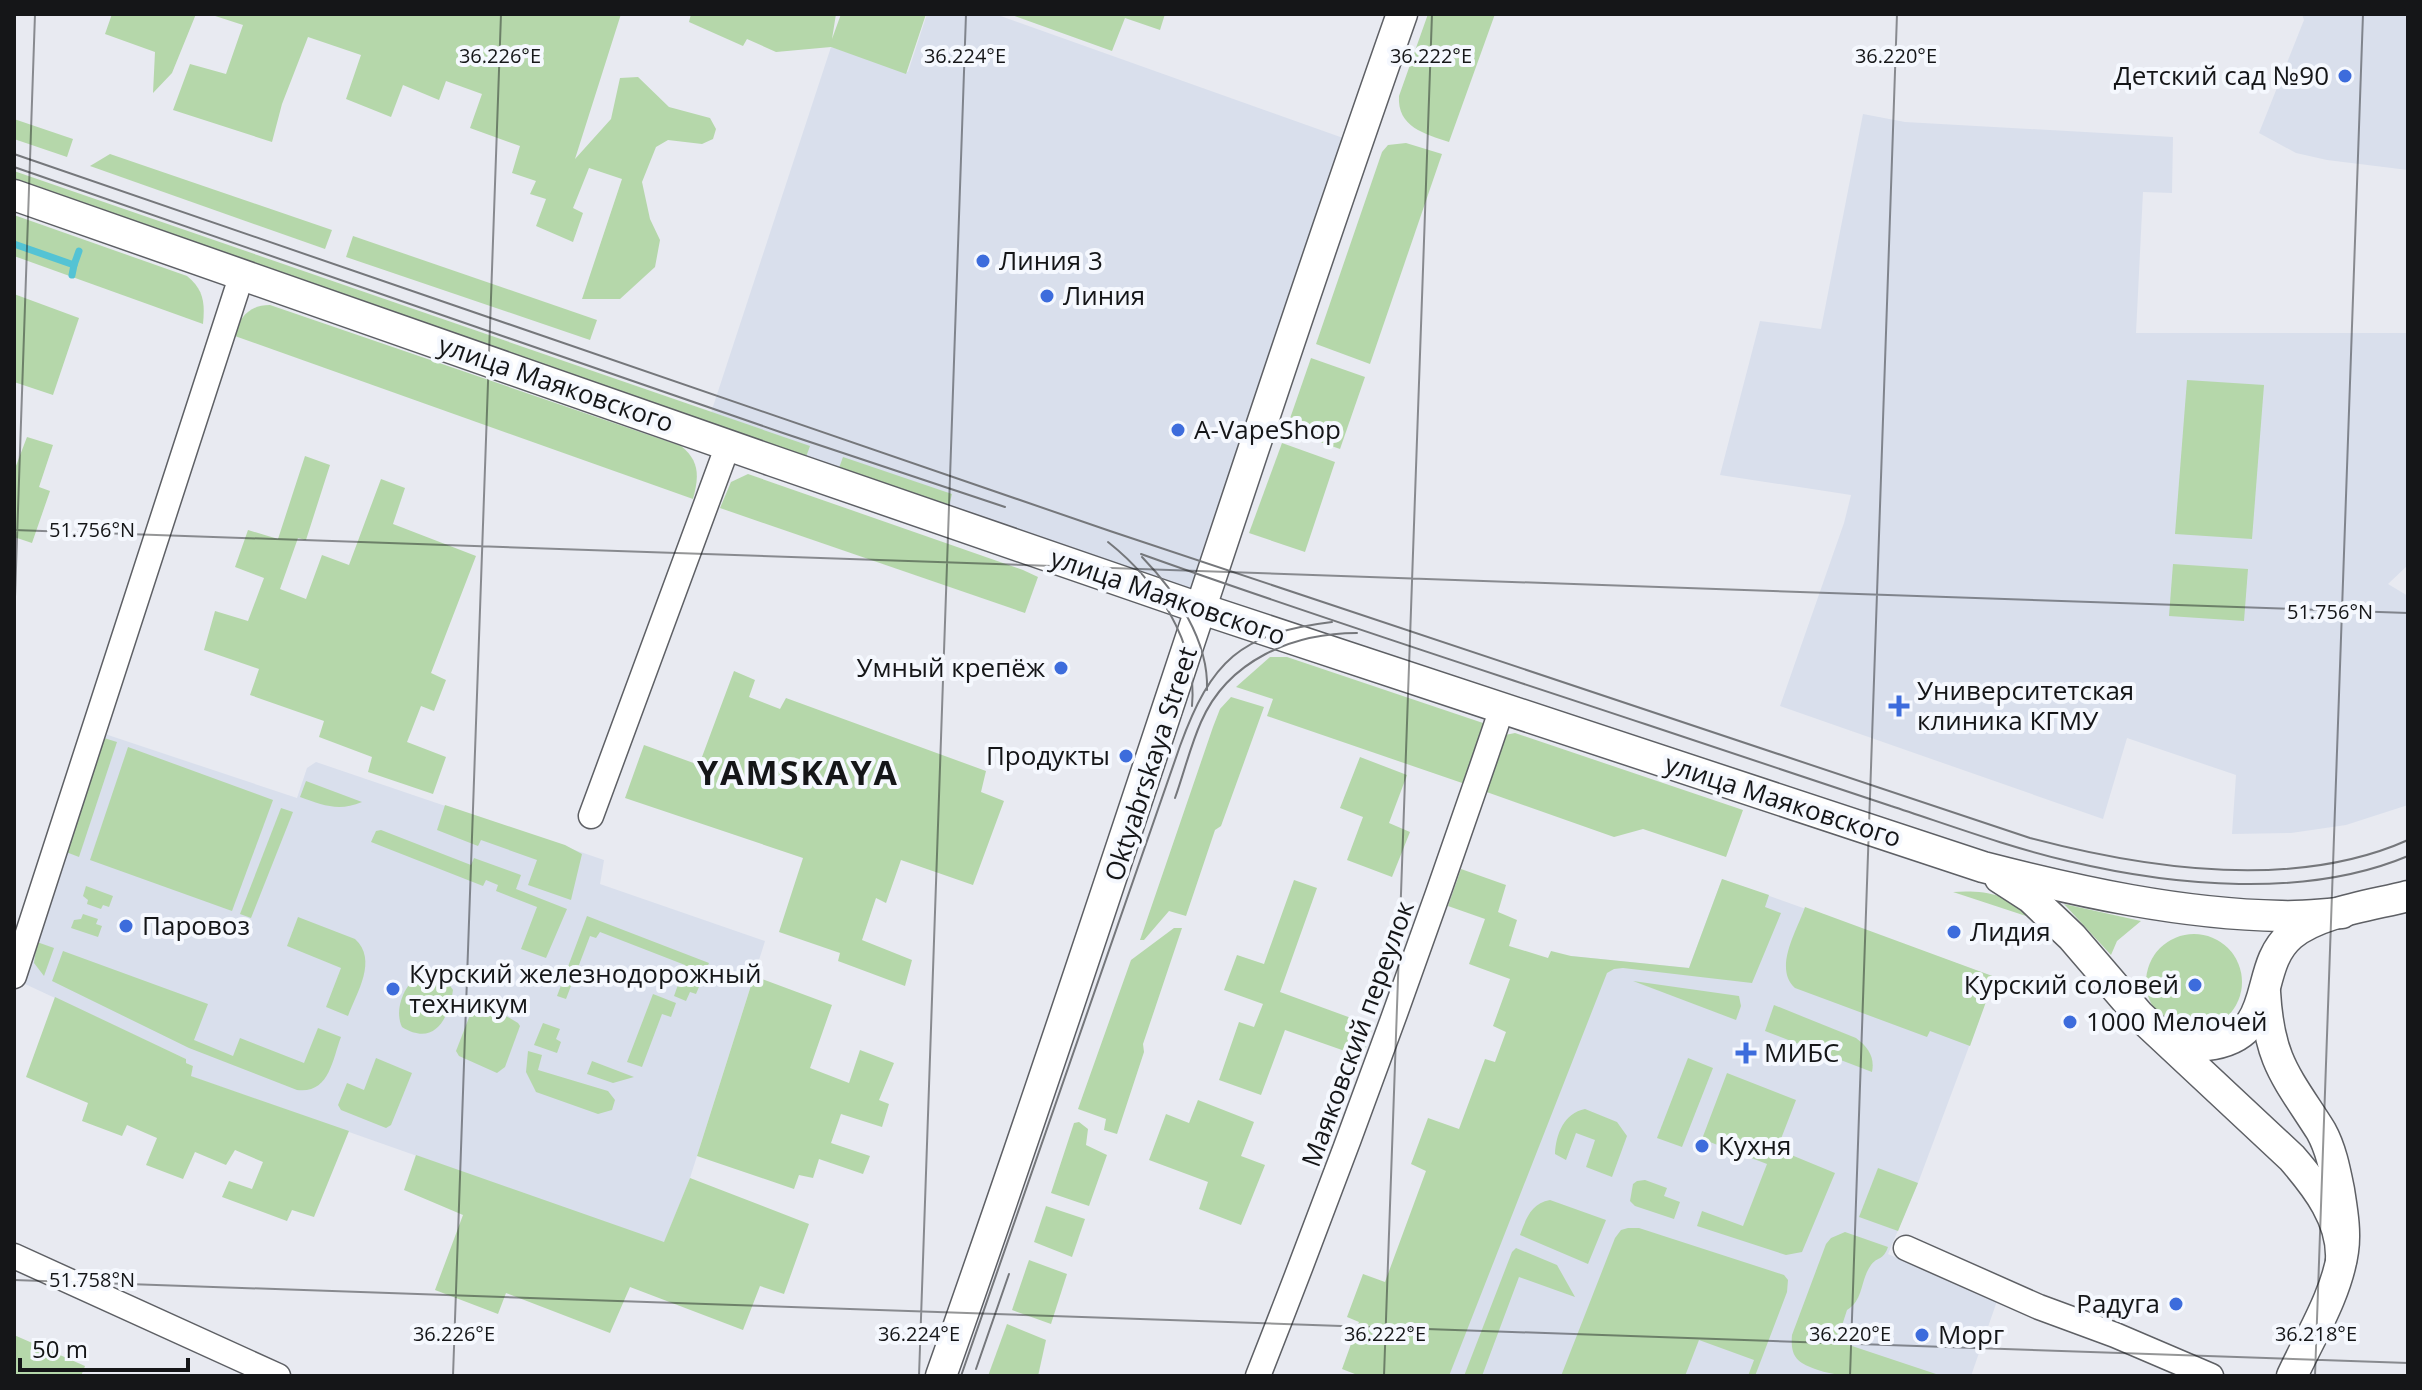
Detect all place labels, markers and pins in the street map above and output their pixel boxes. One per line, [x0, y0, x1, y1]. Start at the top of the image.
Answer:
place label: Детский сад №90 [2114, 57, 2329, 93]
marker: Детский сад №90 [2336, 67, 2354, 85]
place label: Линия 3 [999, 242, 1103, 278]
marker: Линия 3 [974, 252, 992, 270]
place label: Линия [1063, 277, 1145, 313]
marker: Линия [1038, 287, 1056, 305]
place label: A-VapeShop [1194, 411, 1341, 447]
marker: A-VapeShop [1169, 421, 1187, 439]
place label: Умный крепёж [856, 649, 1046, 685]
marker: Умный крепёж [1052, 659, 1070, 677]
place label: Университетская клиника КГМУ [1917, 672, 2134, 738]
marker: Университетская клиника КГМУ [1888, 695, 1910, 717]
place label: Продукты [986, 737, 1110, 773]
marker: Продукты [1117, 747, 1135, 765]
place label: Паровоз [142, 907, 250, 943]
place label: Лидия [1970, 913, 2051, 949]
marker: Паровоз [117, 917, 135, 935]
marker: Лидия [1945, 923, 1963, 941]
place label: Курский железнодорожный техникум [409, 955, 762, 1021]
place label: Курский соловей [1964, 966, 2179, 1002]
marker: Курский соловей [2186, 976, 2204, 994]
marker: Курский железнодорожный техникум [384, 980, 402, 998]
place label: 1000 Мелочей [2086, 1003, 2268, 1039]
marker: 1000 Мелочей [2061, 1013, 2079, 1031]
place label: МИБС [1764, 1034, 1839, 1070]
marker: МИБС [1735, 1042, 1757, 1064]
place label: Кухня [1718, 1127, 1791, 1163]
marker: Кухня [1693, 1137, 1711, 1155]
place label: Радуга [2076, 1285, 2160, 1321]
marker: Радуга [2167, 1295, 2185, 1313]
place label: Морг [1938, 1316, 2004, 1352]
marker: Морг [1913, 1326, 1931, 1344]

